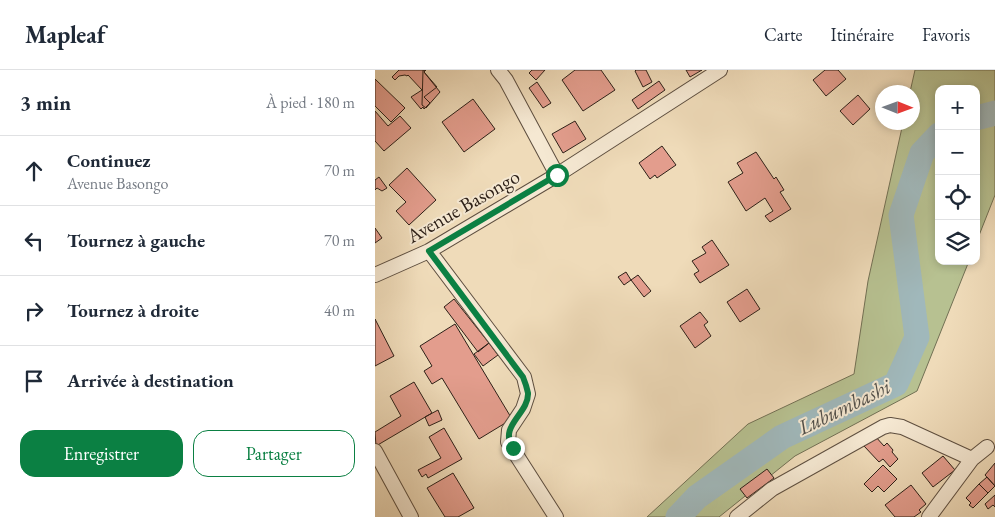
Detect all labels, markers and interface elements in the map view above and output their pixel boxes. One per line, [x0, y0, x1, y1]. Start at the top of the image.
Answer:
text: Mapleaf [25, 19, 106, 50]
text: Carte [764, 23, 803, 46]
text: Itinéraire [831, 23, 894, 46]
text: Favoris [922, 23, 970, 46]
north arrow [875, 85, 920, 130]
map controls [935, 85, 980, 265]
button: + [935, 85, 980, 130]
text: 3 min [20, 89, 71, 116]
text: À pied · 180 m [266, 92, 355, 113]
button: − [935, 130, 980, 175]
text: Continuez [67, 148, 151, 173]
icon: ahead [20, 157, 48, 185]
text: 70 m [324, 160, 355, 181]
street label: Avenue Basongo [401, 163, 524, 249]
route start [546, 164, 569, 187]
text: Avenue Basongo [67, 173, 168, 194]
button: locate [935, 175, 980, 220]
button: layers [935, 220, 980, 265]
icon: left [20, 227, 48, 255]
text: Tournez à gauche [67, 228, 205, 253]
text: 70 m [324, 230, 355, 251]
icon: right [20, 297, 48, 325]
text: Tournez à droite [67, 298, 199, 323]
text: 40 m [324, 300, 355, 321]
icon: arrive [20, 367, 48, 395]
text: Arrivée à destination [67, 368, 234, 393]
water label: Lubumbashi [792, 372, 895, 441]
button: Enregistrer [20, 430, 183, 477]
button: Partager [193, 430, 355, 477]
route end [502, 437, 525, 460]

